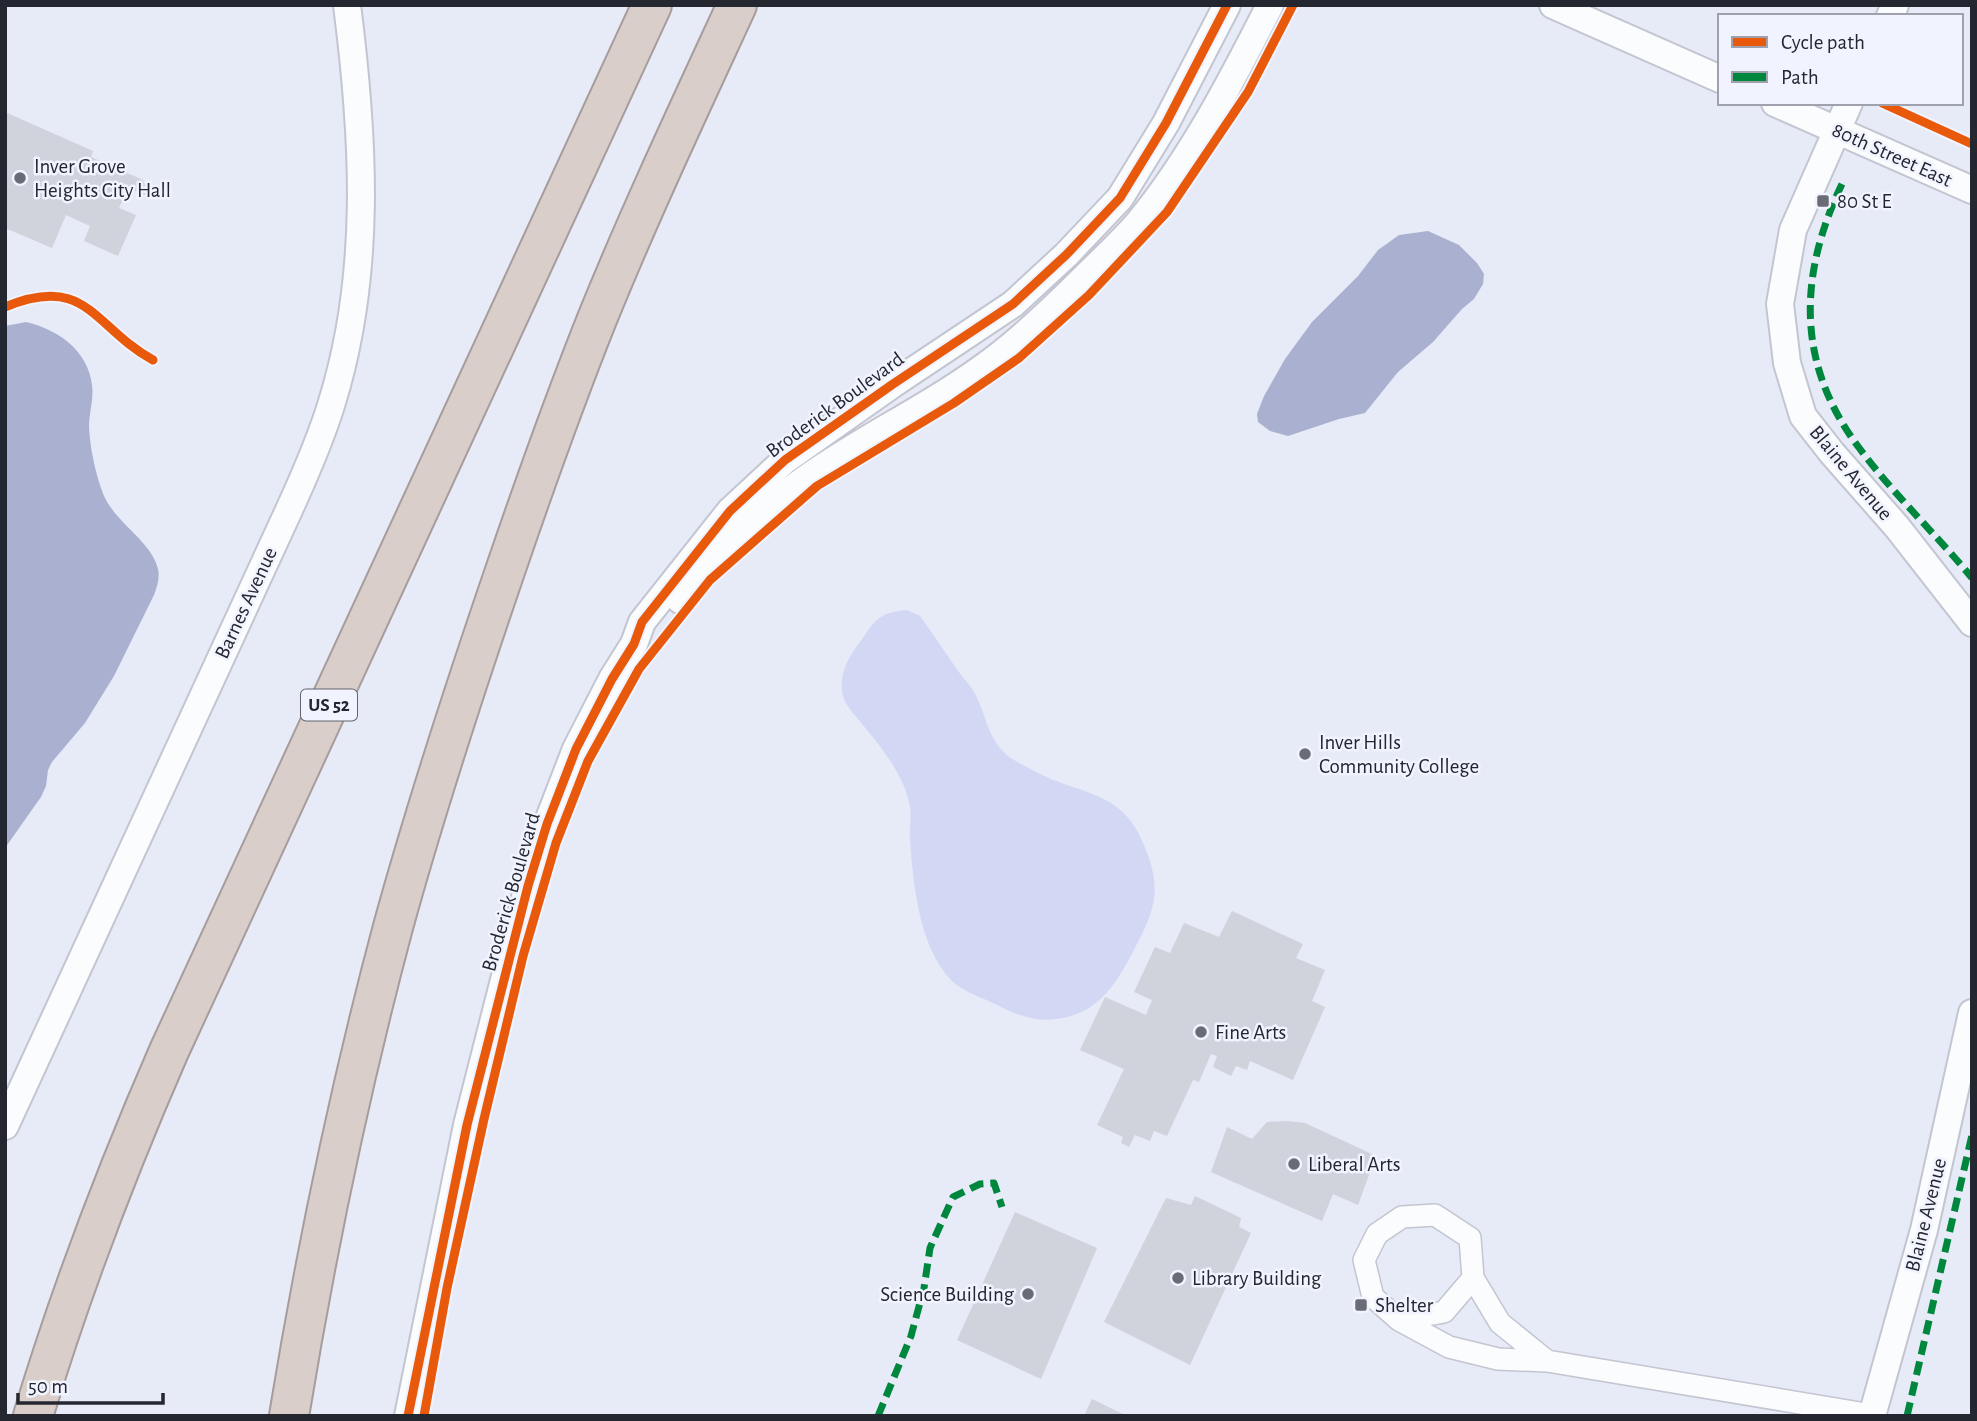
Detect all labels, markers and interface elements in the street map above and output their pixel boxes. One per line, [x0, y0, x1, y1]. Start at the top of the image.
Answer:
legend [1718, 14, 1963, 105]
text: Cycle path [1781, 32, 1865, 53]
text: Path [1781, 67, 1819, 88]
street label: 80th Street East [1829, 119, 1955, 191]
place label: Inver Grove Heights City Hall [34, 156, 171, 201]
marker: Inver Grove Heights City Hall [12, 170, 28, 186]
place label: 80 St E [1837, 191, 1892, 212]
marker: 80 St E [1815, 193, 1831, 209]
street label: Broderick Boulevard [762, 348, 908, 462]
street label: Blaine Avenue [1806, 422, 1896, 524]
street label: Barnes Avenue [211, 544, 281, 662]
road number: US 52 [301, 690, 357, 720]
place label: Inver Hills Community College [1319, 732, 1479, 777]
marker: Inver Hills Community College [1297, 746, 1313, 762]
street label: Broderick Boulevard [478, 810, 544, 974]
place label: Fine Arts [1215, 1022, 1286, 1043]
marker: Fine Arts [1193, 1024, 1209, 1040]
place label: Liberal Arts [1308, 1154, 1400, 1175]
marker: Liberal Arts [1286, 1156, 1302, 1172]
street label: Blaine Avenue [1902, 1156, 1950, 1274]
place label: Library Building [1192, 1268, 1322, 1289]
marker: Library Building [1170, 1270, 1186, 1286]
place label: Science Building [880, 1284, 1015, 1305]
marker: Science Building [1020, 1286, 1036, 1302]
place label: Shelter [1375, 1295, 1434, 1316]
marker: Shelter [1353, 1297, 1369, 1313]
scale bar [18, 1362, 163, 1406]
text: 50 m [28, 1376, 68, 1397]

